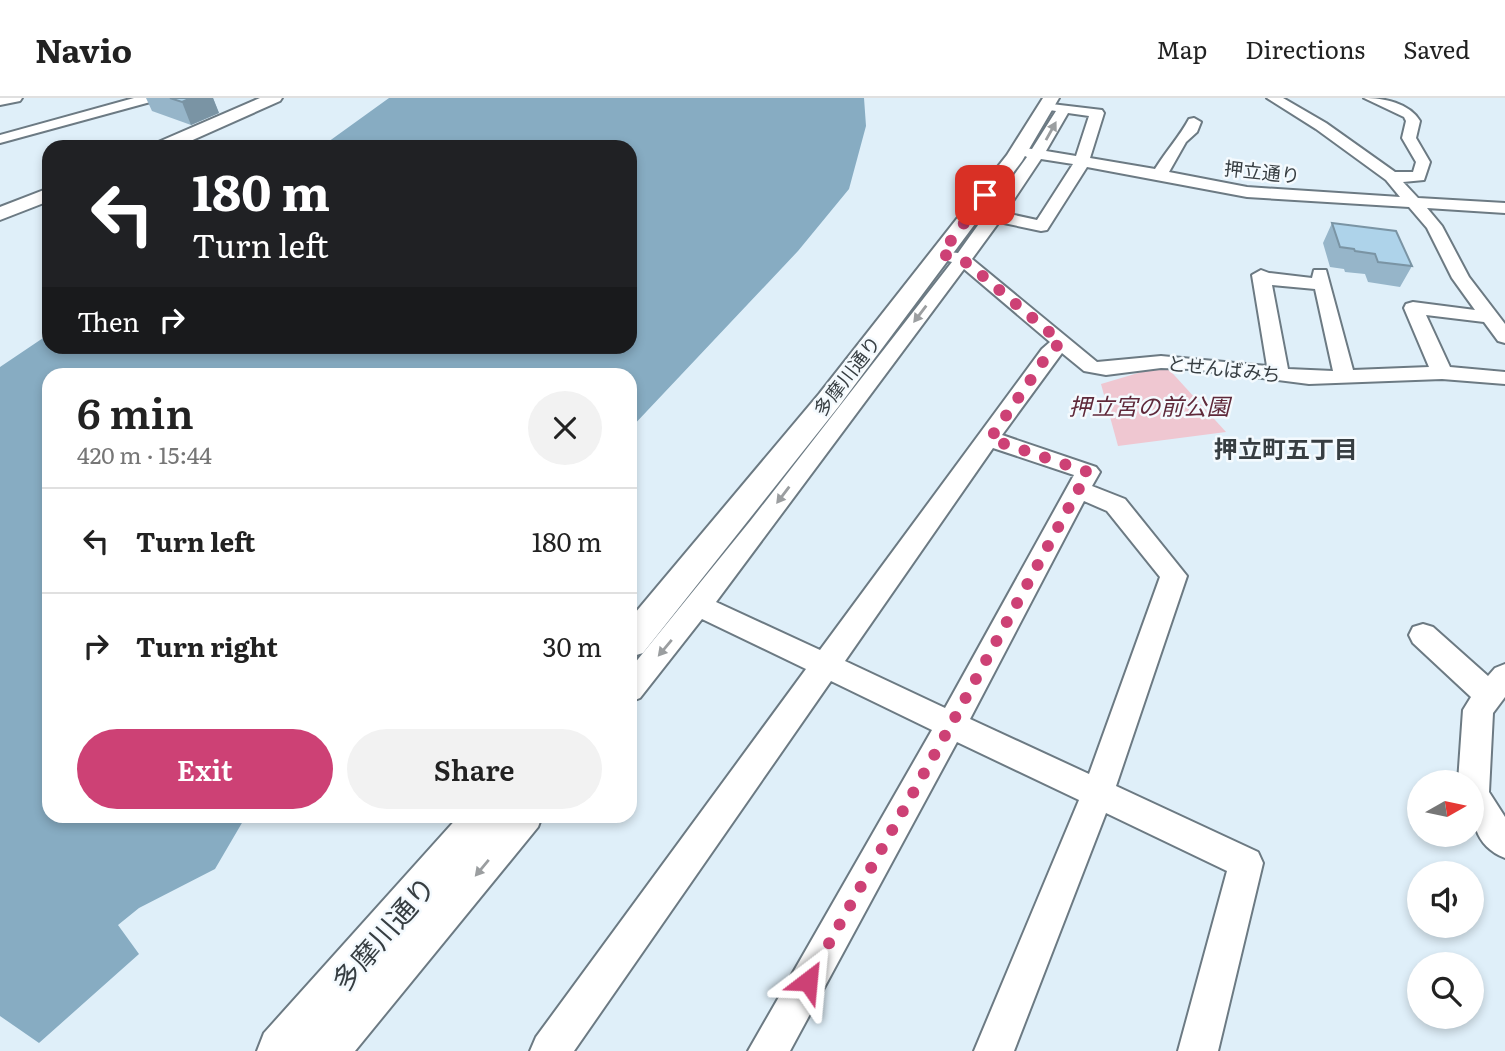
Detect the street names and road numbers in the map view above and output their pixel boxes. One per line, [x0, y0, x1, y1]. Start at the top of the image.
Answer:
street label: 押立通り [1223, 153, 1301, 189]
street label: 多摩川通り [806, 329, 886, 421]
street label: とせんばみち [1166, 348, 1282, 388]
street label: 多摩川通り [321, 866, 444, 999]

